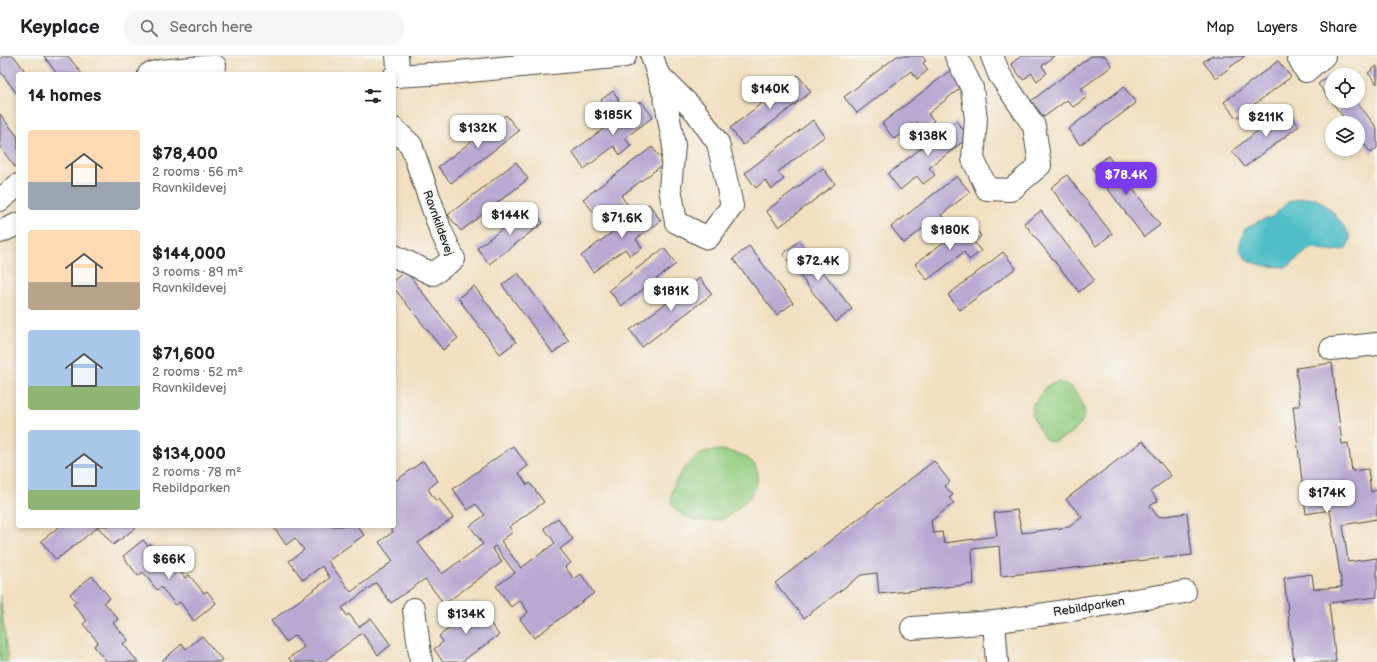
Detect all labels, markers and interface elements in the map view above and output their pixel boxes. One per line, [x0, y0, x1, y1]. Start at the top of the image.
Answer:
search box [124, 10, 404, 46]
text: Keyplace [20, 16, 100, 39]
icon: search [138, 17, 160, 39]
text: Search here [170, 18, 253, 37]
text: Map [1206, 19, 1234, 36]
text: Layers [1256, 19, 1298, 36]
text: Share [1320, 19, 1357, 36]
map controls [1325, 68, 1365, 156]
button: locate [1325, 68, 1365, 108]
pin: $140K [742, 76, 798, 110]
text: $140K [751, 81, 789, 97]
icon: filters [362, 85, 384, 107]
text: 14 homes [28, 86, 101, 106]
pin: $185K [585, 102, 641, 136]
pin: $211K [1238, 104, 1294, 138]
text: $185K [594, 107, 632, 123]
text: $211K [1248, 109, 1284, 125]
pin: $132K [450, 115, 506, 149]
button: layers [1325, 116, 1365, 156]
text: $132K [459, 120, 497, 136]
pin: $138K [900, 123, 956, 157]
text: $138K [909, 128, 947, 144]
text: $78,400 [152, 144, 218, 164]
icon: home [60, 146, 108, 194]
pin: $78.4K [1093, 162, 1159, 196]
text: 2 rooms · 56 m² [152, 164, 243, 180]
text: $78.4K [1105, 167, 1147, 183]
text: Ravnkildevej [152, 180, 226, 196]
street label: Ravnkildevej [419, 188, 457, 258]
pin: $144K [482, 202, 538, 236]
pin: $71.6K [589, 205, 655, 239]
text: $144K [491, 207, 529, 223]
text: $71.6K [602, 210, 642, 226]
pin: $180K [922, 217, 978, 251]
text: $180K [931, 222, 969, 238]
text: $144,000 [152, 244, 226, 264]
icon: home [60, 246, 108, 294]
pin: $72.4K [785, 248, 851, 282]
text: $72.4K [797, 253, 839, 269]
text: 3 rooms · 89 m² [152, 264, 243, 280]
pin: $181K [643, 278, 699, 312]
text: Ravnkildevej [152, 280, 226, 296]
text: $181K [653, 283, 689, 299]
text: $71,600 [152, 344, 215, 364]
icon: home [60, 346, 108, 394]
text: 2 rooms · 52 m² [152, 364, 243, 380]
text: Ravnkildevej [152, 380, 226, 396]
text: $134,000 [152, 444, 226, 464]
icon: home [60, 446, 108, 494]
text: 2 rooms · 78 m² [152, 464, 242, 480]
text: Rebildparken [152, 480, 230, 496]
pin: $174K [1299, 480, 1355, 514]
text: $174K [1308, 485, 1346, 501]
pin: $66K [145, 546, 193, 580]
text: $66K [152, 551, 186, 567]
street label: Rebildparken [1052, 594, 1126, 620]
pin: $134K [438, 601, 494, 635]
text: $134K [447, 606, 485, 622]

